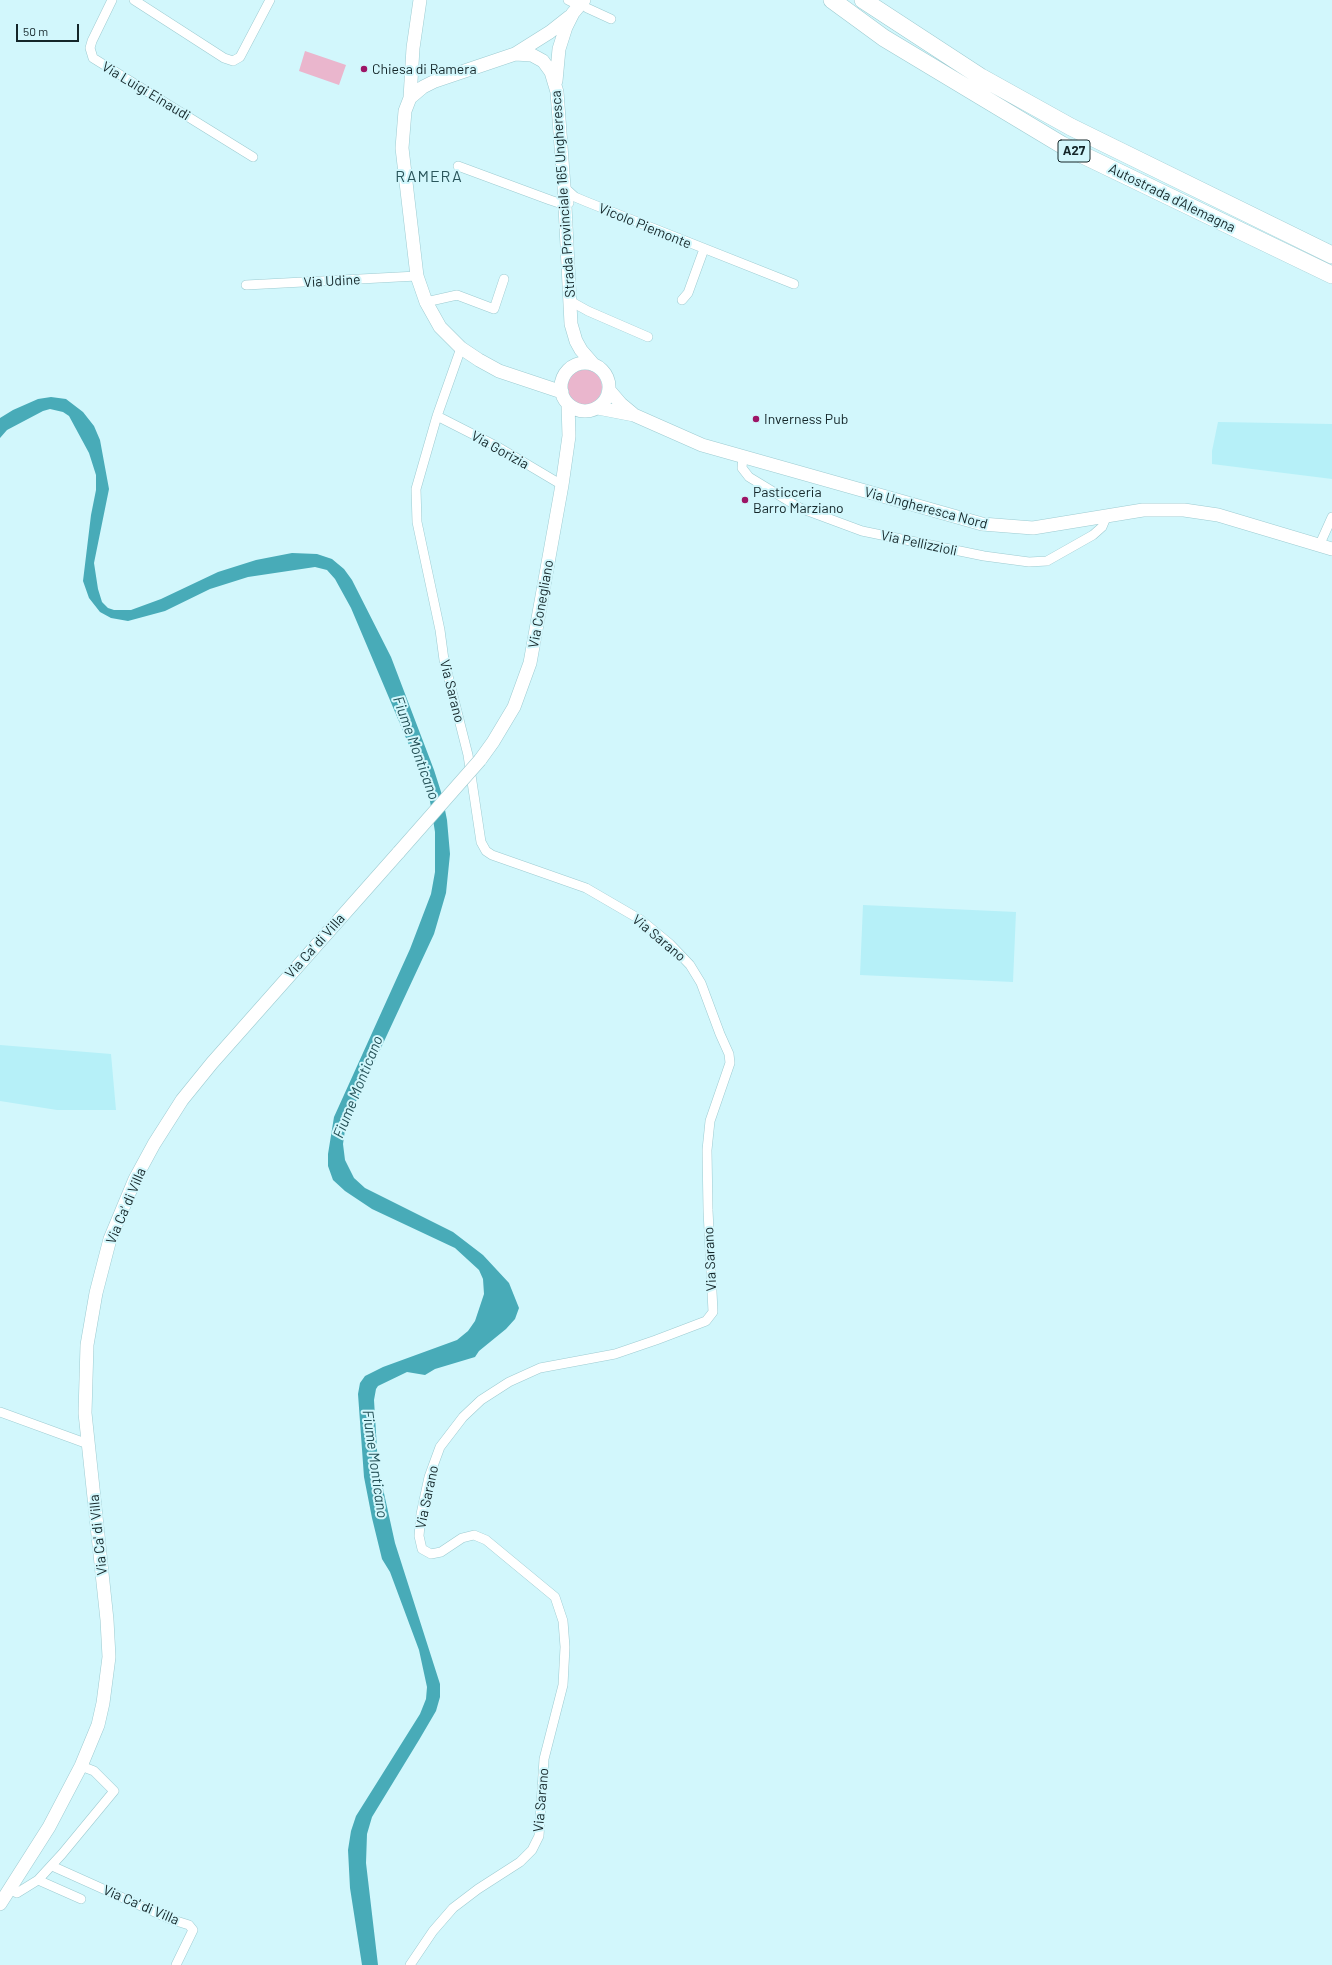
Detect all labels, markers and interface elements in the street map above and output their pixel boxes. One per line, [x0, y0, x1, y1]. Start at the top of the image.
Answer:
scale bar [18, 16, 81, 42]
text: 50 m [23, 24, 48, 38]
street label: Via Luigi Einaudi [99, 58, 193, 124]
place label: Chiesa di Ramera [372, 61, 477, 77]
marker: Chiesa di Ramera [359, 64, 369, 74]
street label: Strada Provinciale 165 Ungheresca [547, 90, 579, 298]
road number: A27 [1058, 140, 1090, 162]
street label: Autostrada d'Alemagna [1106, 160, 1238, 236]
district label: RAMERA [395, 167, 463, 187]
street label: Vicolo Piemonte [596, 200, 694, 252]
street label: Via Udine [303, 271, 361, 291]
place label: Inverness Pub [764, 411, 848, 427]
marker: Inverness Pub [751, 414, 761, 424]
street label: Via Gorizia [468, 427, 532, 473]
street label: Via Ungheresca Nord [863, 483, 989, 533]
place label: Pasticceria Barro Marziano [753, 484, 844, 516]
marker: Pasticceria Barro Marziano [740, 495, 750, 505]
street label: Via Pellizzioli [879, 527, 959, 559]
street label: Via Conegliano [525, 559, 557, 649]
street label: Via Sarano [436, 658, 468, 724]
water label: Fiume Monticano [389, 694, 443, 802]
street label: Via Ca' di Villa [282, 910, 348, 982]
street label: Via Sarano [629, 911, 689, 965]
water label: Fiume Monticano [329, 1033, 387, 1141]
street label: Via Ca' di Villa [102, 1165, 150, 1247]
street label: Via Sarano [700, 1226, 720, 1292]
water label: Fiume Monticano [359, 1409, 391, 1519]
street label: Via Sarano [412, 1464, 442, 1530]
street label: Via Ca' di Villa [85, 1494, 111, 1576]
street label: Via Sarano [530, 1767, 552, 1833]
street label: Via Ca' di Villa [100, 1881, 182, 1929]

